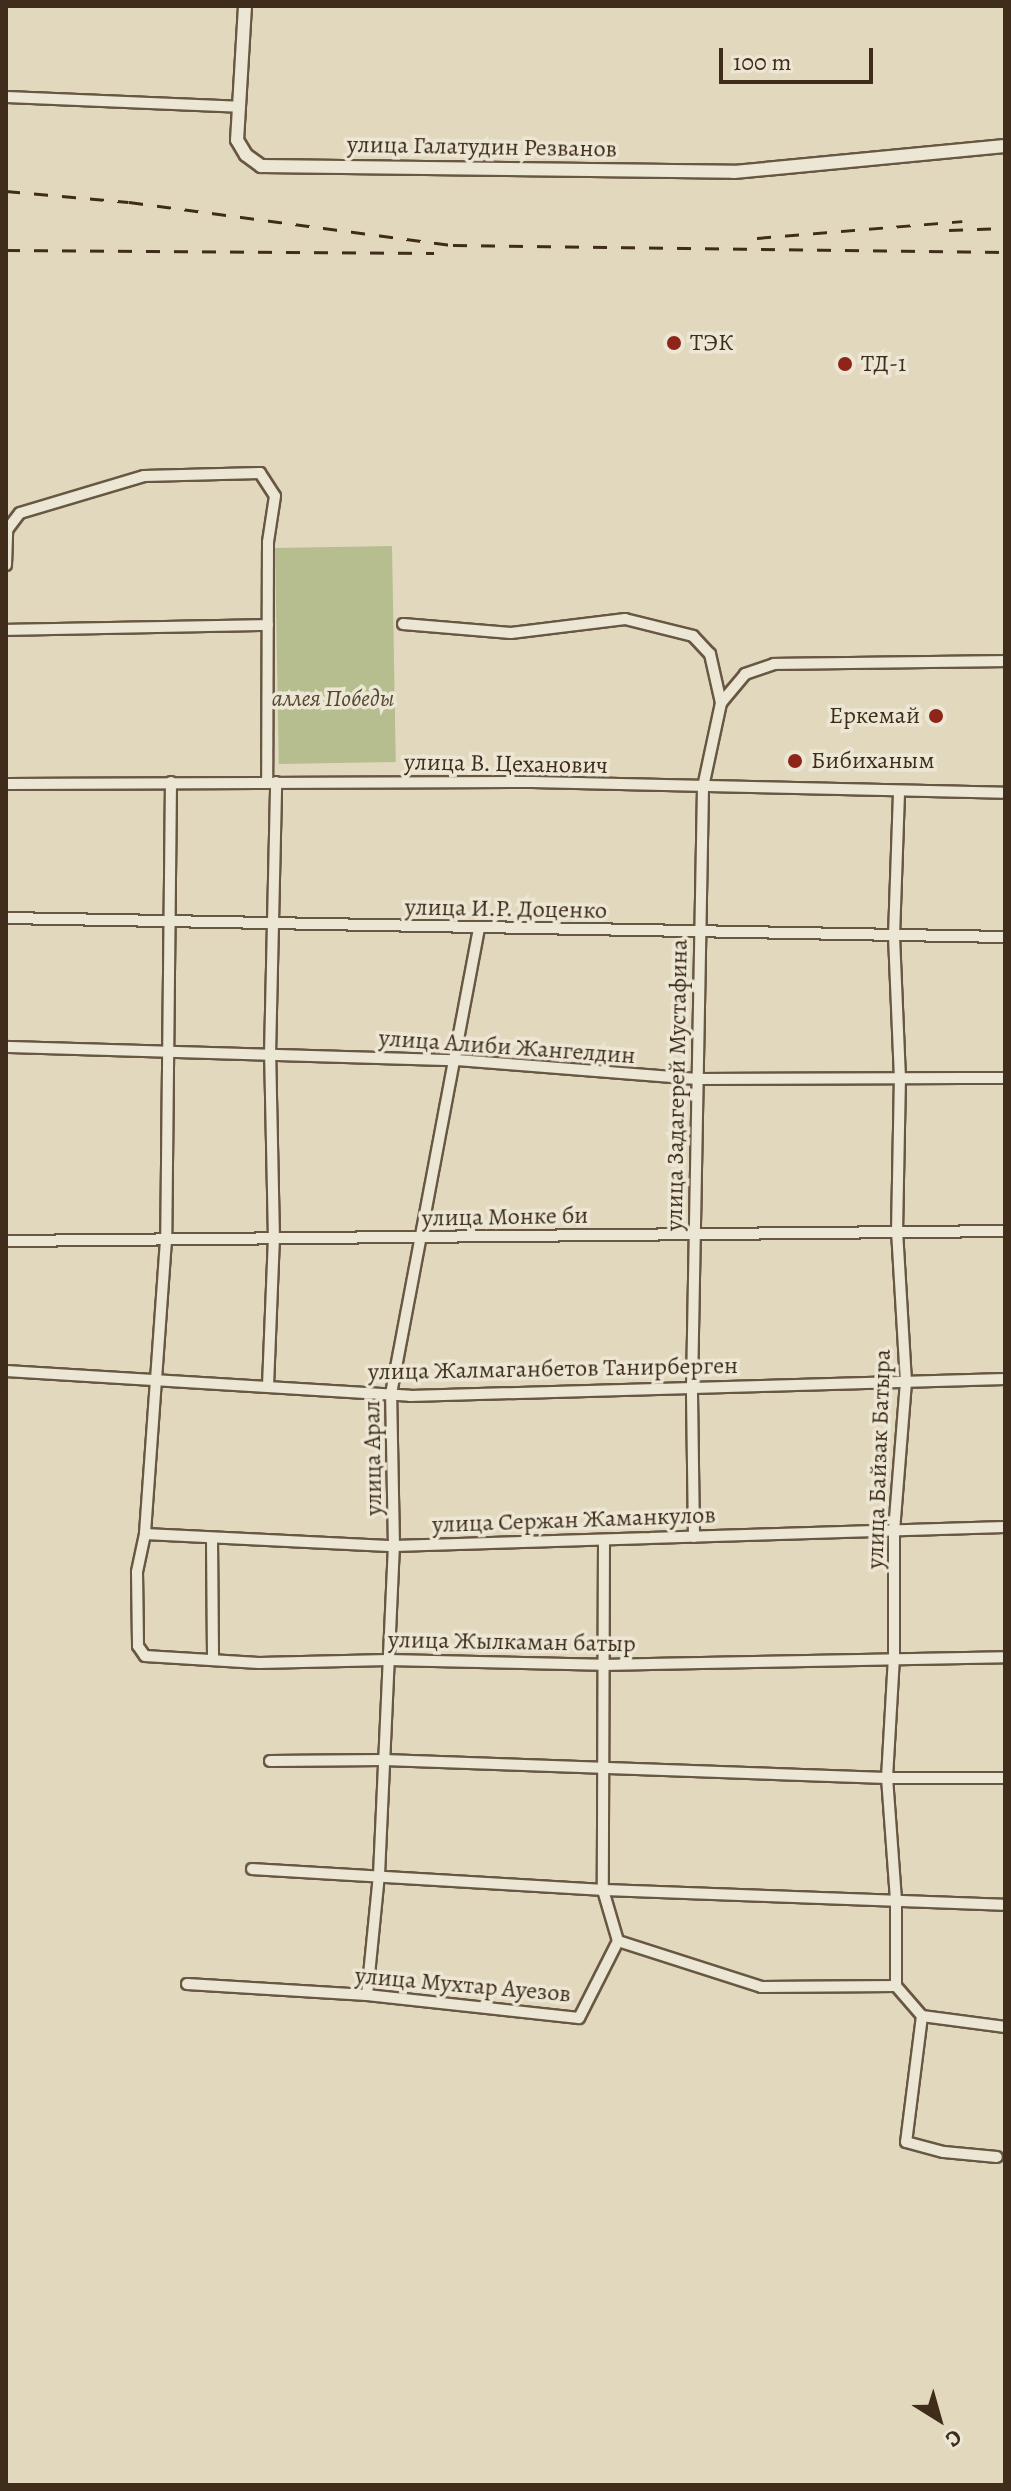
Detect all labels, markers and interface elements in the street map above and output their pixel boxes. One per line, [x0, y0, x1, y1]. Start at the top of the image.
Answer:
scale bar [723, 32, 877, 82]
text: 100 m [733, 46, 792, 78]
street label: улица Галатудин Резванов [347, 130, 617, 164]
place label: ТЭК [690, 329, 733, 357]
marker: ТЭК [665, 334, 683, 352]
place label: ТД-1 [861, 350, 906, 378]
marker: ТД-1 [836, 355, 854, 373]
park label: аллея Победы [272, 685, 394, 713]
place label: Еркемай [829, 702, 920, 730]
marker: Еркемай [927, 707, 945, 725]
place label: Бибиханым [811, 747, 934, 775]
street label: улица В. Цеханович [404, 748, 608, 780]
marker: Бибиханым [786, 752, 804, 770]
street label: улица И.Р. Доценко [404, 893, 608, 925]
street label: улица Задагерей Мустафина [660, 939, 694, 1231]
street label: улица Алиби Жангелдин [378, 1024, 636, 1070]
street label: улица Монке би [422, 1201, 588, 1233]
street label: улица Байзак Батыра [861, 1349, 897, 1569]
street label: улица Жалмаганбетов Танирберген [368, 1351, 738, 1387]
street label: улица Арал [358, 1400, 388, 1516]
street label: улица Сержан Жаманкулов [432, 1501, 716, 1539]
street label: улица Жылкаман батыр [388, 1625, 636, 1659]
street label: улица Мухтар Ауезов [354, 1961, 572, 2009]
north arrow [899, 2379, 979, 2459]
text: С [939, 2422, 968, 2454]

